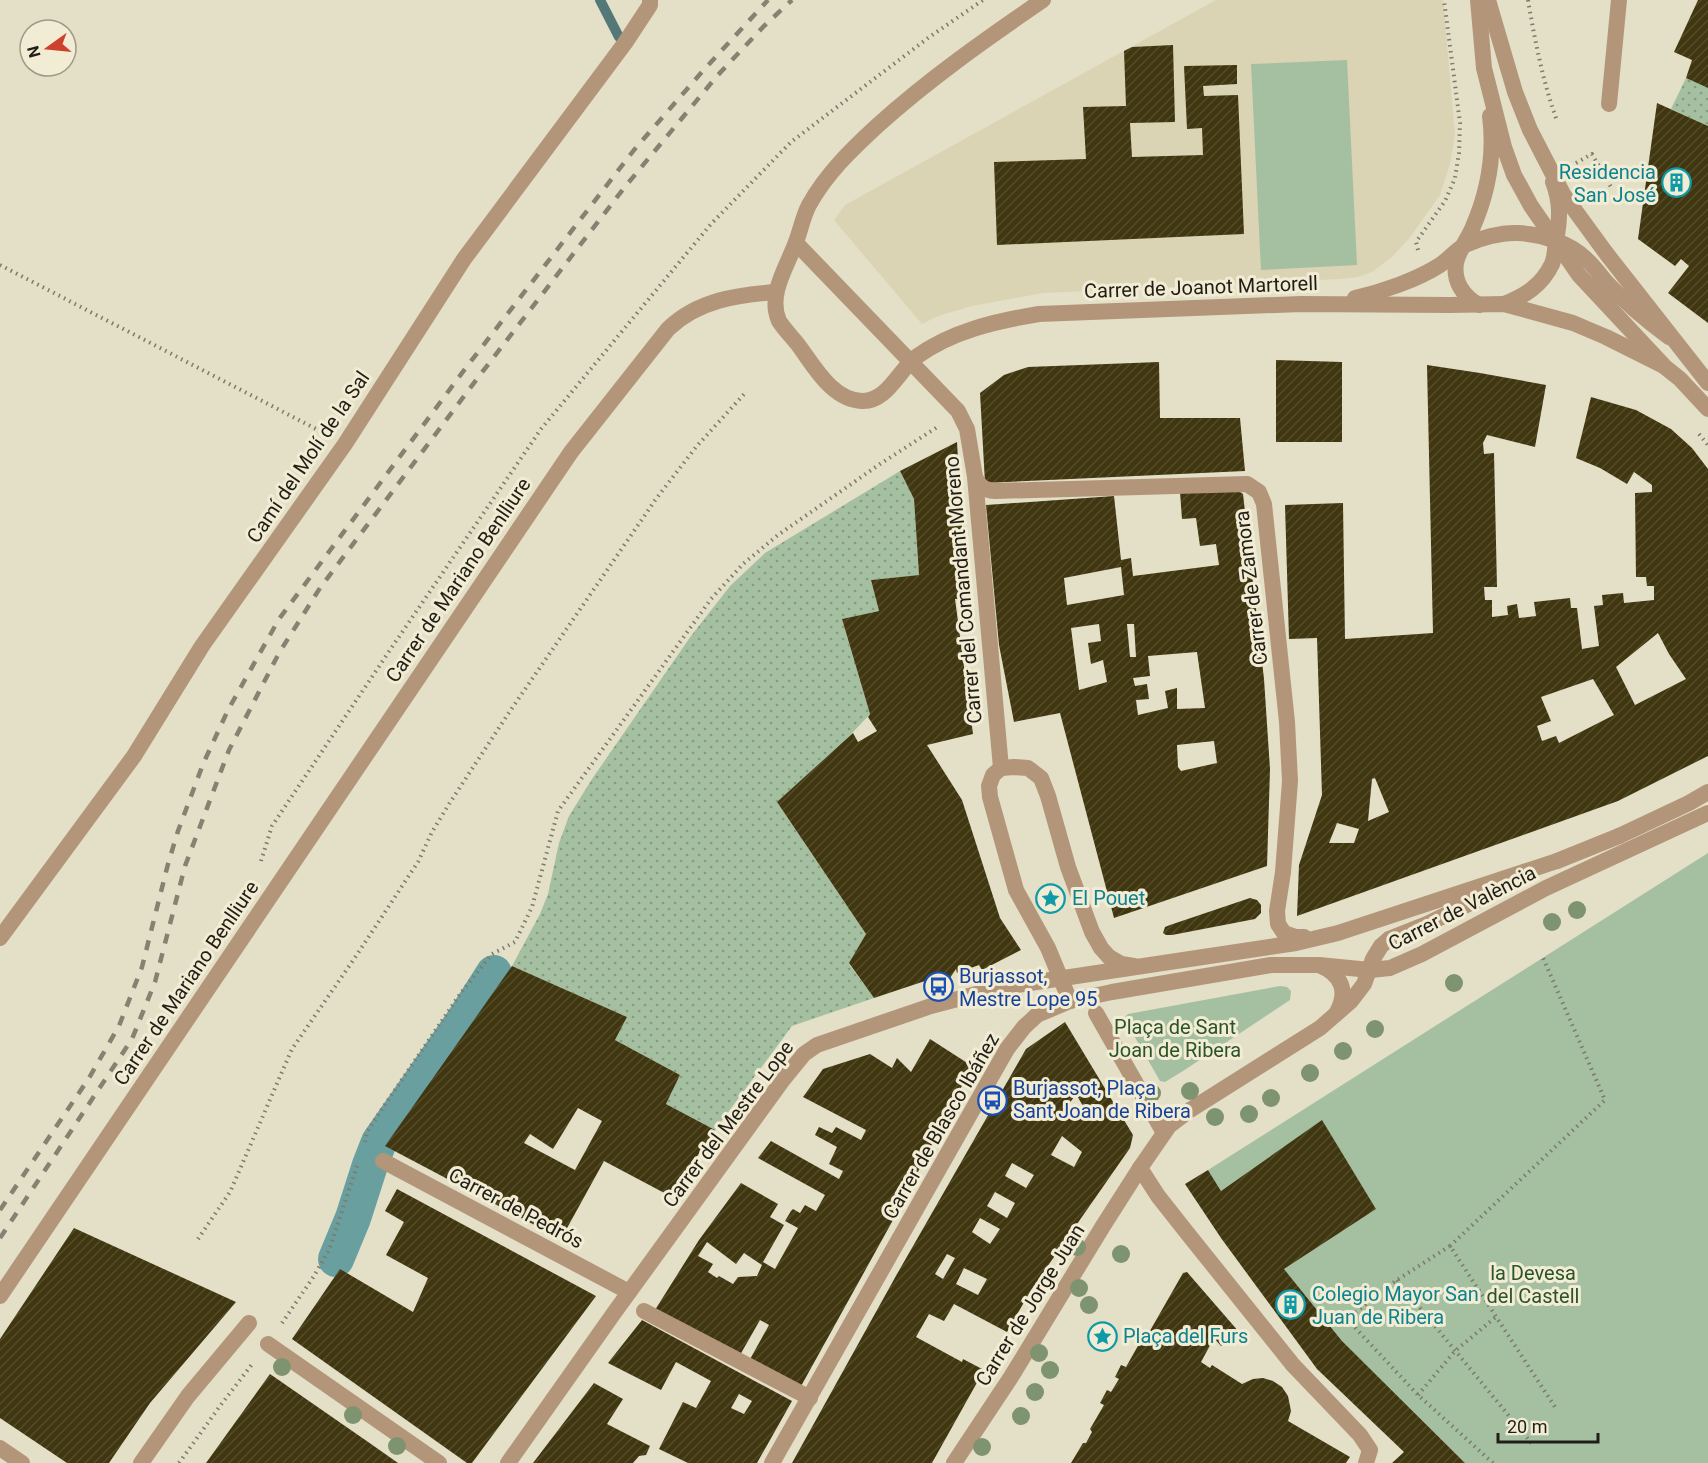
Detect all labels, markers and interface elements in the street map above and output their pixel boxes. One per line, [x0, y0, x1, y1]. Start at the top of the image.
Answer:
north arrow [18, 18, 78, 78]
text: N [23, 44, 45, 60]
place label: Residencia San José [1559, 160, 1656, 207]
building icon: Residencia San José [1661, 167, 1693, 199]
street label: Carrer de Joanot Martorell [1084, 271, 1318, 303]
street label: Camí del Molí de la Sal [242, 367, 374, 547]
street label: Carrer del Comandant Moreno [939, 455, 987, 725]
street label: Carrer de Mariano Benlliure [380, 473, 536, 687]
street label: Carrer de Zamora [1230, 509, 1272, 667]
street label: Carrer de València [1384, 860, 1540, 956]
street label: Carrer de Mariano Benlliure [108, 876, 264, 1090]
place icon: El Pouet [1035, 882, 1067, 914]
place label: El Pouet [1072, 886, 1145, 910]
place label: Burjassot, Mestre Lope 95 [959, 964, 1098, 1011]
bus stop icon: Burjassot, Mestre Lope 95 [922, 971, 954, 1003]
park label: Plaça de Sant Joan de Ribera [1109, 1015, 1241, 1062]
street label: Carrer de Blasco Ibáñez [878, 1029, 1004, 1223]
street label: Carrer del Mestre Lope [658, 1036, 798, 1212]
place label: Burjassot, Plaça Sant Joan de Ribera [1013, 1076, 1191, 1123]
bus stop icon: Burjassot, Plaça Sant Joan de Ribera [976, 1084, 1008, 1116]
street label: Carrer de Pedrós [445, 1162, 587, 1254]
street label: Carrer de Jorge Juan [970, 1220, 1090, 1390]
park label: la Devesa del Castell [1487, 1261, 1579, 1308]
place label: Colegio Mayor San Juan de Ribera [1312, 1282, 1479, 1329]
building icon: Colegio Mayor San Juan de Ribera [1275, 1289, 1307, 1321]
place icon: Plaça del Furs [1086, 1320, 1118, 1352]
place label: Plaça del Furs [1123, 1324, 1248, 1348]
scale bar [1498, 1406, 1598, 1444]
text: 20 m [1507, 1416, 1547, 1437]

